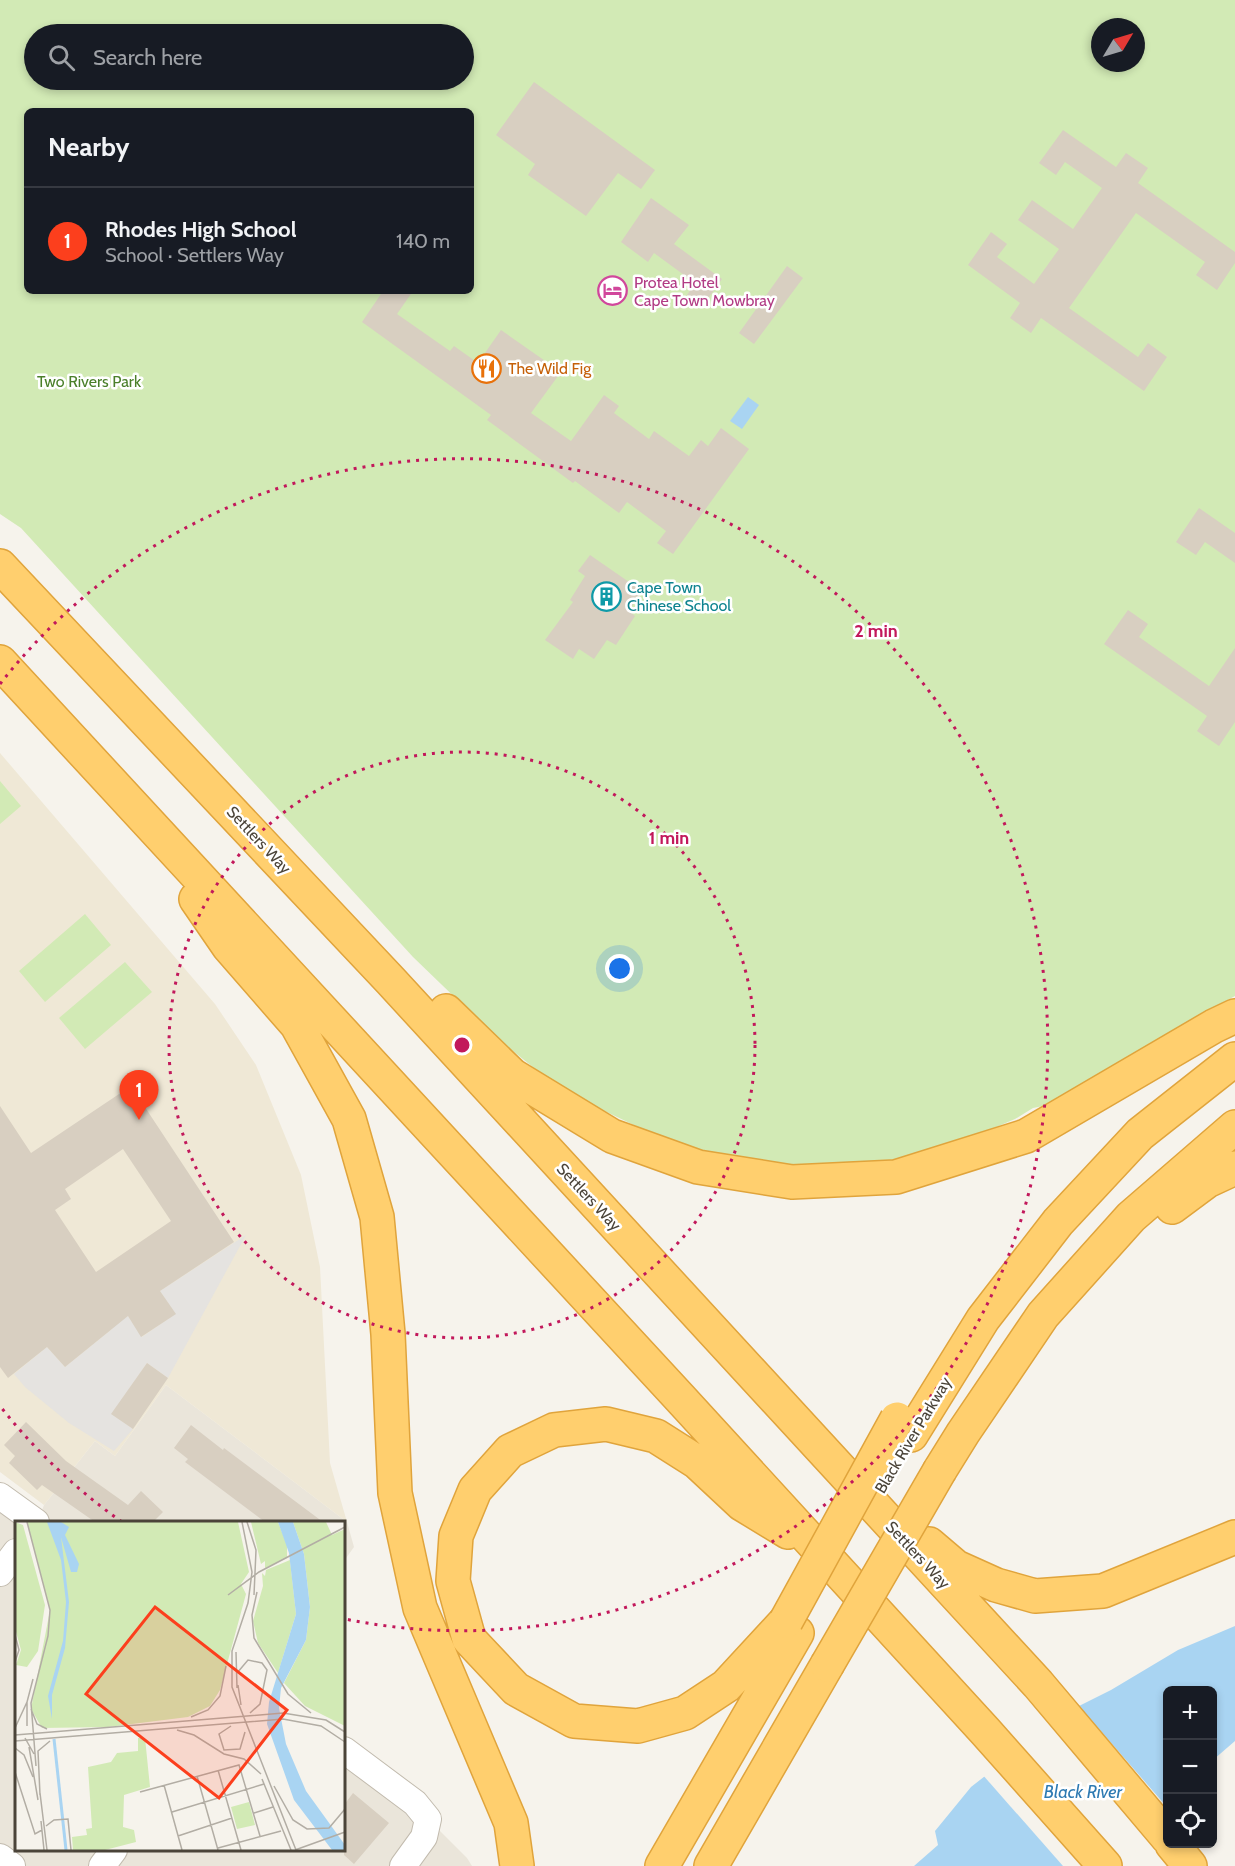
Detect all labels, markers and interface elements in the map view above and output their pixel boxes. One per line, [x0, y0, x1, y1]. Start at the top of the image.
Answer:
north arrow [1091, 18, 1145, 72]
search box [24, 24, 474, 90]
icon: search [45, 41, 78, 74]
text: Search here [93, 44, 202, 71]
text: Nearby [48, 131, 129, 163]
text: Rhodes High School [105, 216, 296, 243]
text: 1 [64, 229, 71, 253]
text: 140 m [396, 229, 450, 253]
text: School · Settlers Way [105, 243, 284, 267]
place label: Protea Hotel Cape Town Mowbray [634, 273, 775, 310]
hotel icon: Protea Hotel Cape Town Mowbray [597, 275, 629, 307]
restaurant icon: The Wild Fig [471, 352, 503, 384]
place label: The Wild Fig [508, 359, 592, 378]
park label: Two Rivers Park [37, 372, 142, 391]
place label: Cape Town Chinese School [627, 578, 731, 615]
building icon: Cape Town Chinese School [590, 580, 622, 612]
text: 2 min [854, 620, 898, 642]
street label: Settlers Way [223, 802, 295, 878]
text: 1 min [649, 827, 689, 849]
your location [605, 954, 634, 983]
centre of rings [452, 1035, 472, 1055]
pin: 1 [120, 1070, 158, 1120]
street label: Settlers Way [553, 1159, 625, 1235]
street label: Black River Parkway [871, 1373, 955, 1497]
street label: Settlers Way [882, 1517, 954, 1593]
inset map [15, 1521, 345, 1851]
map controls [1163, 1686, 1217, 1848]
button: + [1163, 1686, 1217, 1740]
button: − [1163, 1740, 1217, 1794]
water label: Black River [1044, 1781, 1124, 1803]
button: locate [1163, 1794, 1217, 1848]

